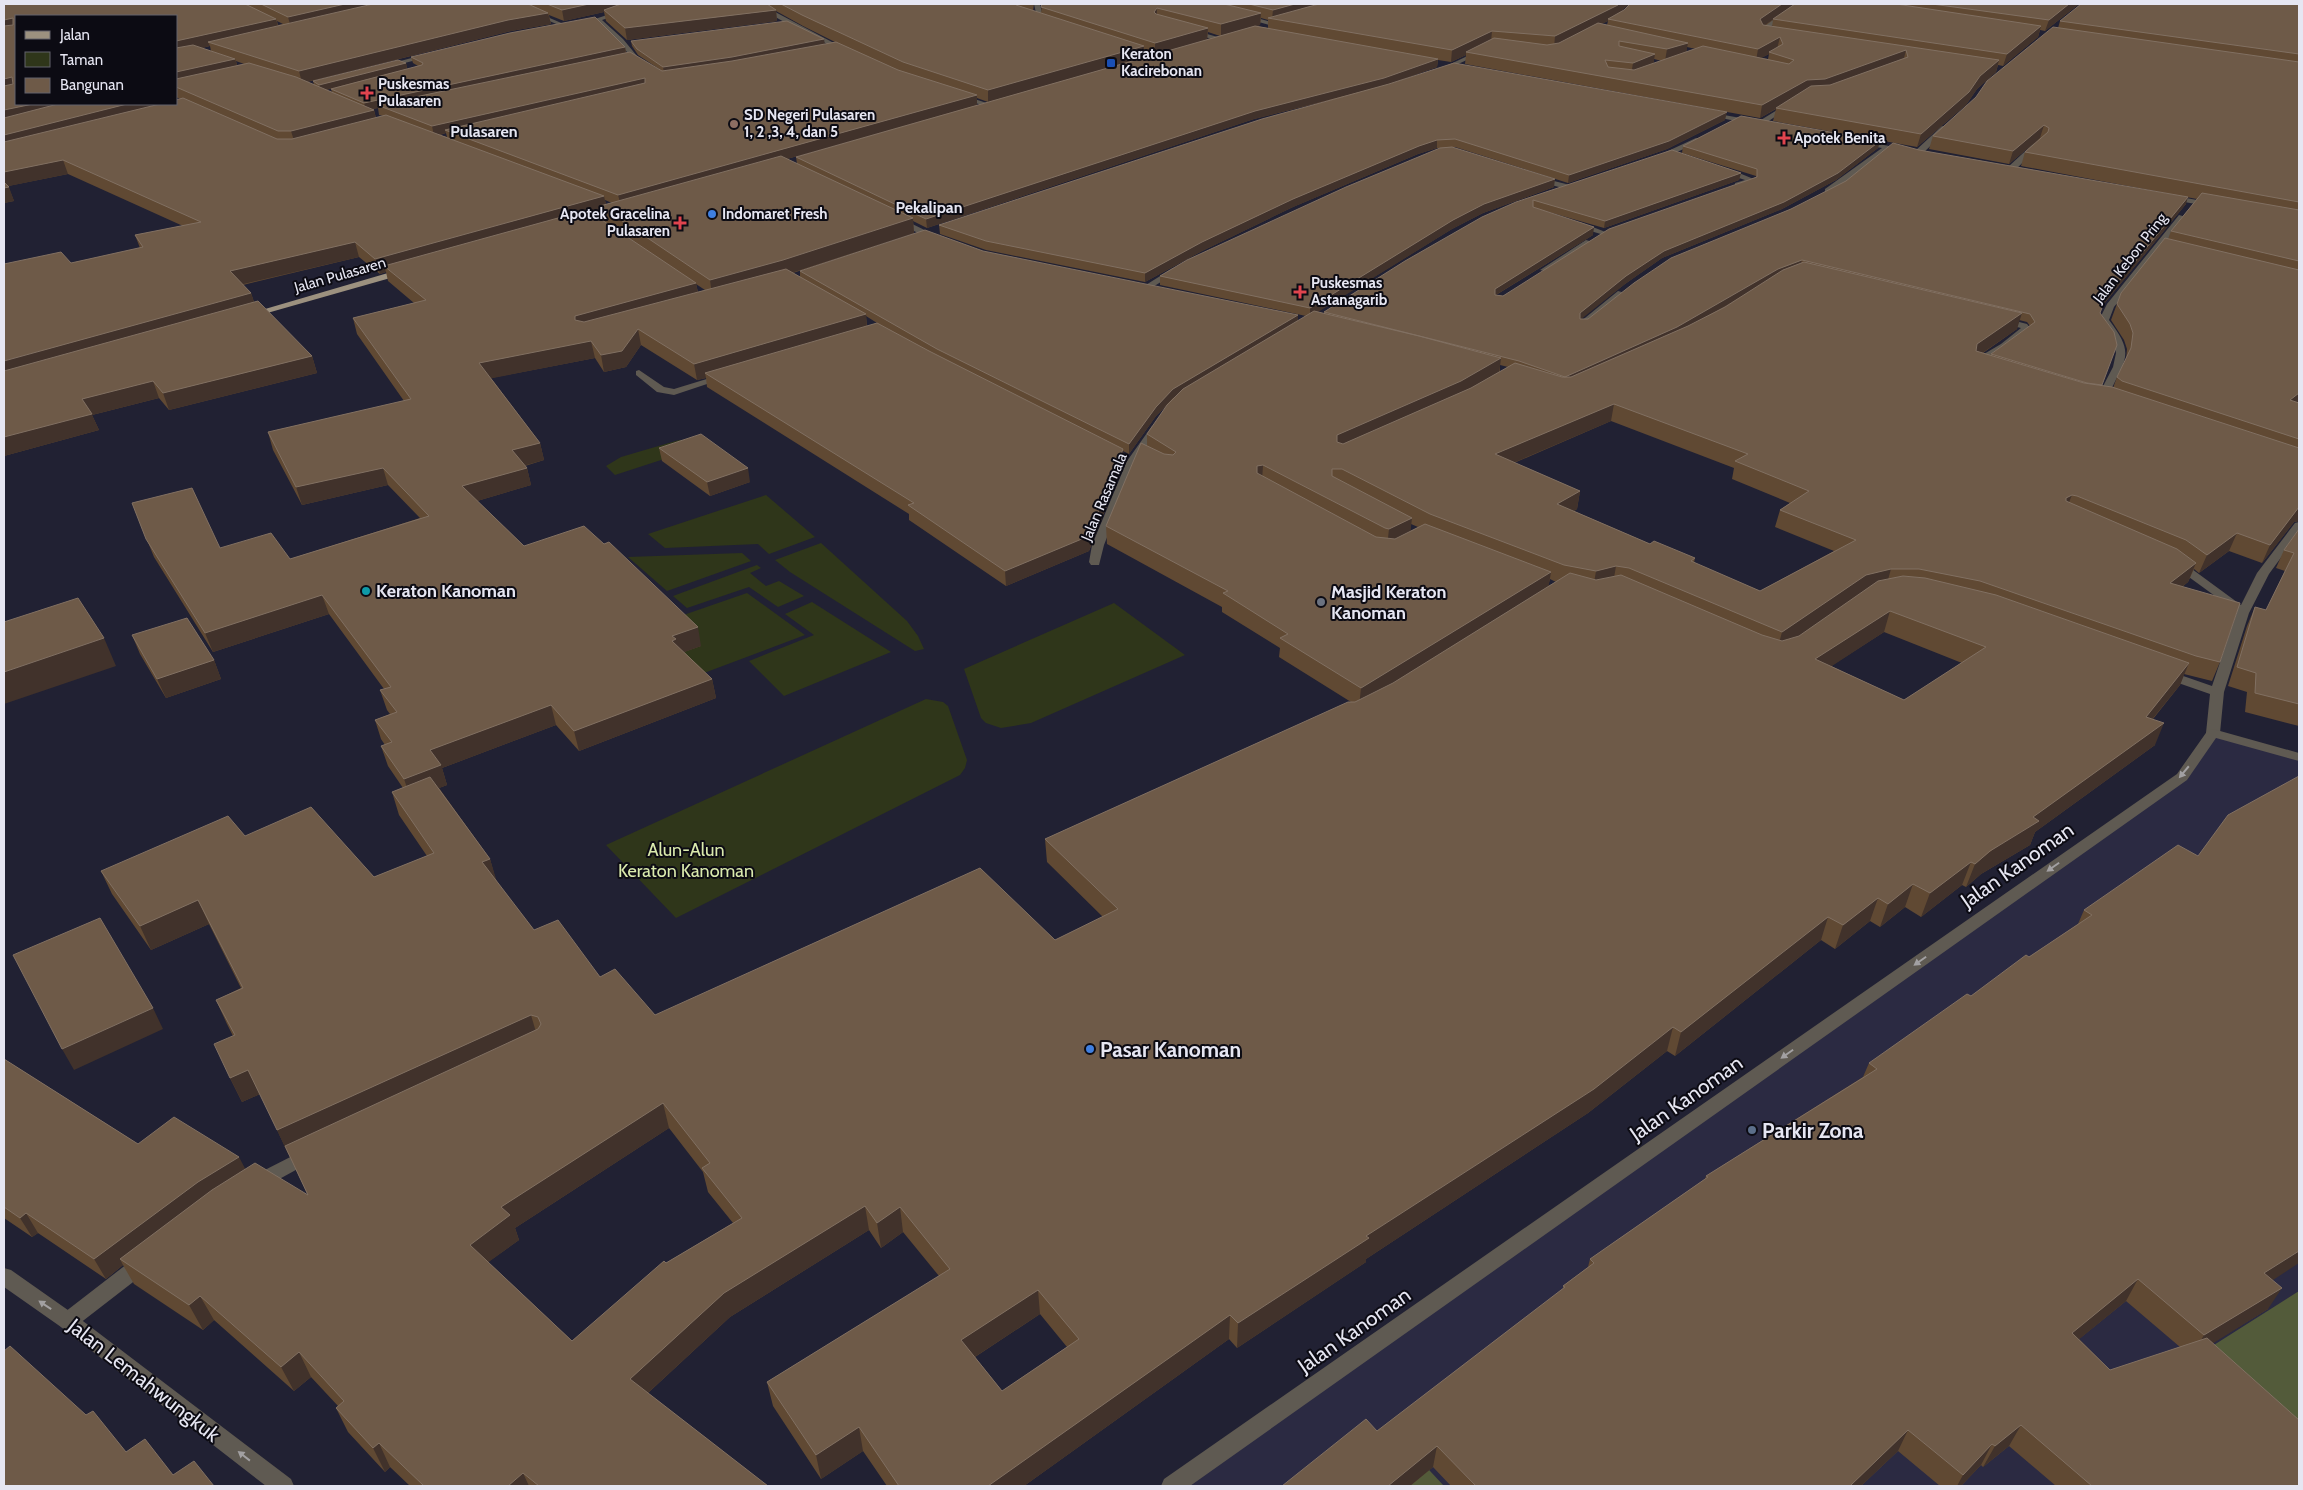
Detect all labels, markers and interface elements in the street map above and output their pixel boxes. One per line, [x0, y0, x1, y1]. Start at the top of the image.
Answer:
legend [15, 15, 178, 105]
text: Jalan [59, 26, 90, 44]
place label: Keraton Kacirebonan [1121, 45, 1202, 80]
text: Taman [60, 51, 103, 69]
marker: Keraton Kacirebonan [1105, 57, 1117, 69]
place label: Puskesmas Pulasaren [378, 75, 449, 110]
text: Bangunan [60, 76, 124, 94]
marker: Puskesmas Pulasaren [360, 86, 374, 100]
place label: SD Negeri Pulasaren 1, 2 ,3, 4, dan 5 [744, 106, 875, 141]
marker: SD Negeri Pulasaren 1, 2 ,3, 4, dan 5 [728, 118, 740, 130]
district label: Pulasaren [450, 122, 518, 141]
place label: Apotek Benita [1794, 129, 1886, 147]
marker: Apotek Benita [1778, 132, 1790, 144]
district label: Pekalipan [895, 198, 963, 217]
place label: Apotek Gracelina Pulasaren [560, 205, 671, 240]
place label: Indomaret Fresh [722, 205, 828, 223]
marker: Indomaret Fresh [706, 208, 718, 220]
street label: Jalan Kebon Pring [2089, 209, 2171, 308]
marker: Apotek Gracelina Pulasaren [674, 217, 686, 229]
street label: Jalan Pulasaren [291, 253, 388, 297]
place label: Puskesmas Astanagarib [1311, 274, 1388, 309]
marker: Puskesmas Astanagarib [1293, 285, 1307, 299]
street label: Jalan Rasamala [1077, 449, 1131, 545]
place label: Keraton Kanoman [376, 580, 516, 602]
place label: Masjid Keraton Kanoman [1331, 581, 1446, 624]
marker: Keraton Kanoman [360, 585, 372, 597]
marker: Masjid Keraton Kanoman [1315, 596, 1327, 608]
one-way arrow [2179, 766, 2190, 779]
street label: Jalan Kanoman [1955, 817, 2078, 914]
park label: Alun-Alun Keraton Kanoman [618, 839, 754, 882]
one-way arrow [2046, 862, 2060, 872]
one-way arrow [1913, 956, 1927, 966]
place label: Pasar Kanoman [1100, 1037, 1241, 1062]
marker: Pasar Kanoman [1084, 1043, 1096, 1055]
one-way arrow [1780, 1049, 1794, 1059]
street label: Jalan Kanoman [1624, 1050, 1747, 1147]
place label: Parkir Zona [1762, 1118, 1864, 1143]
marker: Parkir Zona [1746, 1124, 1758, 1136]
street label: Jalan Kanoman [1292, 1282, 1415, 1379]
one-way arrow [39, 1300, 52, 1310]
street label: Jalan Lemahwungkuk [62, 1312, 225, 1447]
one-way arrow [238, 1451, 251, 1462]

